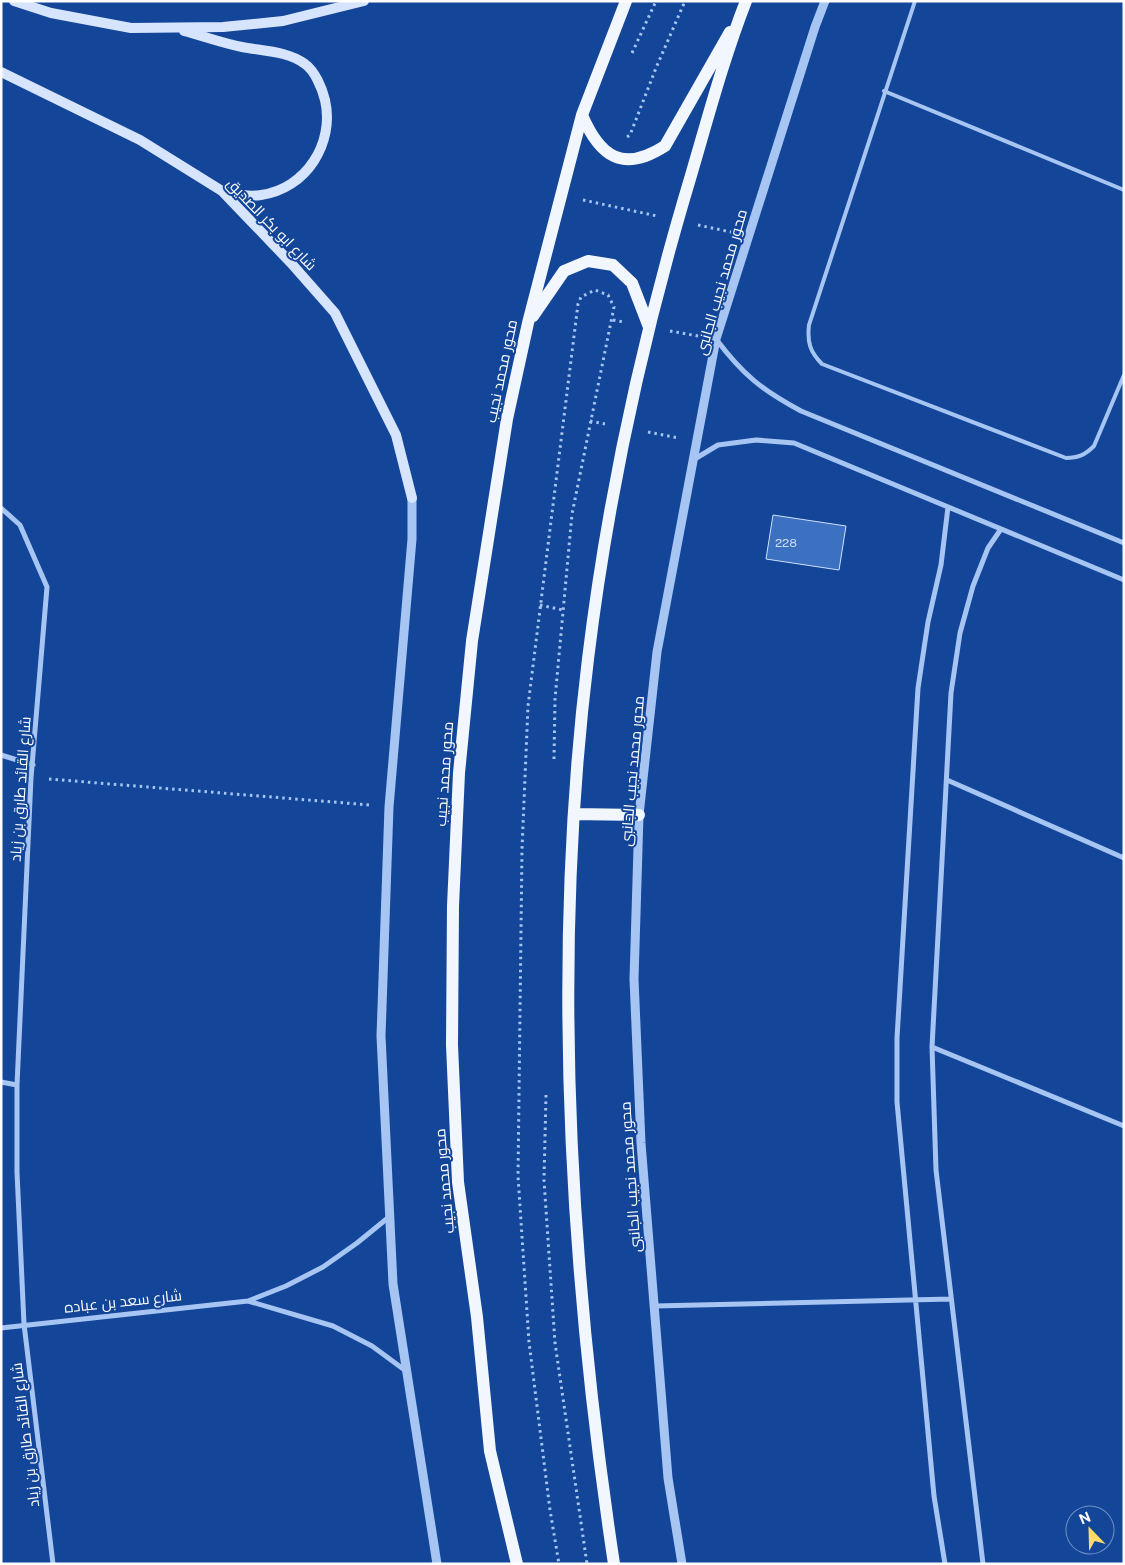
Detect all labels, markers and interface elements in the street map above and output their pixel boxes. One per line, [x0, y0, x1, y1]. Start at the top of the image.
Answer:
street label: شارع ابو بكر الصديق [222, 174, 320, 276]
street label: محور محمد نجيب الجانبى [692, 207, 752, 358]
street label: محور محمد نجيب [482, 318, 521, 424]
house number: 228 [775, 536, 797, 550]
street label: محور محمد نجيب الجانبى [617, 695, 649, 847]
street label: شارع القائد طارق بن زياد [6, 716, 37, 862]
street label: محور محمد نجيب [432, 721, 457, 827]
street label: محور محمد نجيب الجانبى [616, 1101, 646, 1253]
street label: محور محمد نجيب [431, 1128, 458, 1234]
street label: شارع سعد بن عباده [63, 1286, 183, 1319]
street label: شارع القائد طارق بن زياد [8, 1361, 45, 1508]
north arrow [1065, 1505, 1115, 1555]
text: N [1077, 1509, 1093, 1528]

